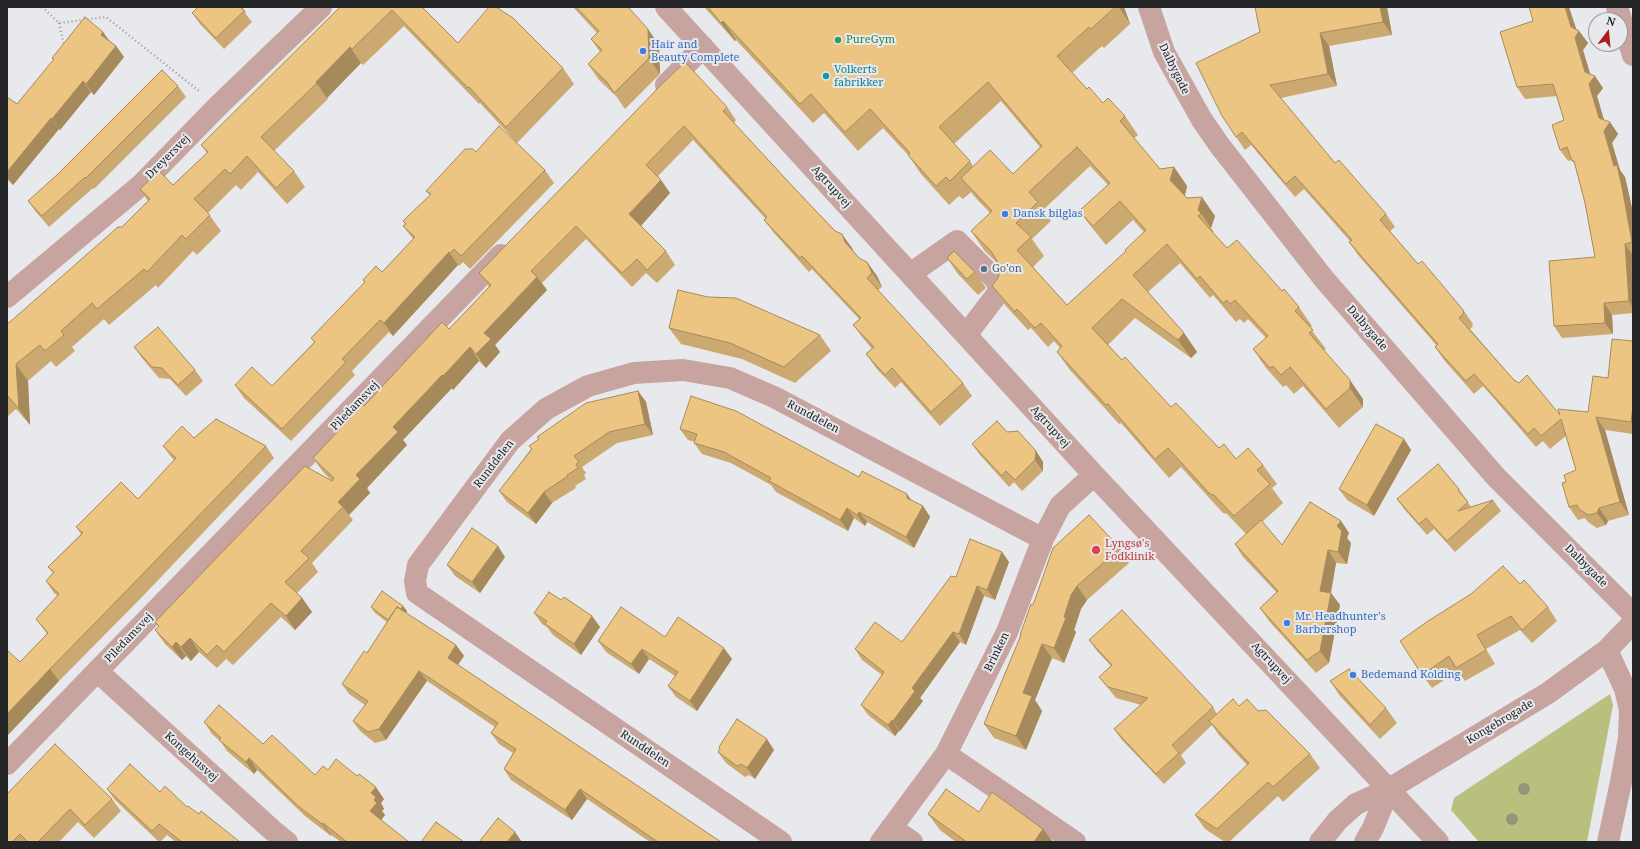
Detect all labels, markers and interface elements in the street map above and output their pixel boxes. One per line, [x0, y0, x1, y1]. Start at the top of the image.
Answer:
north arrow [1588, 12, 1628, 52]
text: N [1605, 13, 1617, 29]
place label: PureGym [846, 33, 895, 47]
marker: PureGym [833, 35, 843, 45]
place label: Hair and Beauty Complete [651, 38, 740, 64]
street label: Dalbygade [1156, 41, 1192, 97]
marker: Hair and Beauty Complete [638, 46, 648, 56]
place label: Volkerts fabrikker [834, 63, 883, 89]
marker: Volkerts fabrikker [821, 71, 831, 81]
street label: Dreyersvej [143, 132, 193, 182]
street label: Agtrupvej [809, 163, 853, 211]
place label: Dansk bilglas [1013, 207, 1083, 221]
marker: Dansk bilglas [1000, 209, 1010, 219]
place label: Go'on [992, 262, 1022, 276]
marker: Go'on [979, 264, 989, 274]
street label: Dalbygade [1344, 303, 1390, 353]
street label: Piledamsvej [328, 379, 382, 433]
street label: Runddelen [785, 398, 841, 436]
street label: Agtrupvej [1028, 403, 1072, 451]
street label: Runddelen [471, 437, 517, 491]
place label: Lyngsø's Fodklinik [1105, 537, 1155, 563]
street label: Dalbygade [1562, 542, 1610, 590]
marker: Lyngsø's Fodklinik [1090, 544, 1102, 556]
place label: Mr. Headhunter's Barbershop [1295, 610, 1386, 636]
street label: Piledamsvej [102, 611, 156, 665]
marker: Mr. Headhunter's Barbershop [1282, 618, 1292, 628]
street label: Brinken [982, 630, 1012, 674]
street label: Agtrupvej [1249, 640, 1293, 686]
place label: Bedemand Kolding [1361, 668, 1461, 682]
marker: Bedemand Kolding [1348, 670, 1358, 680]
street label: Kongebrogade [1464, 697, 1536, 747]
street label: Runddelen [618, 728, 672, 770]
street label: Kongehusvej [162, 730, 220, 784]

